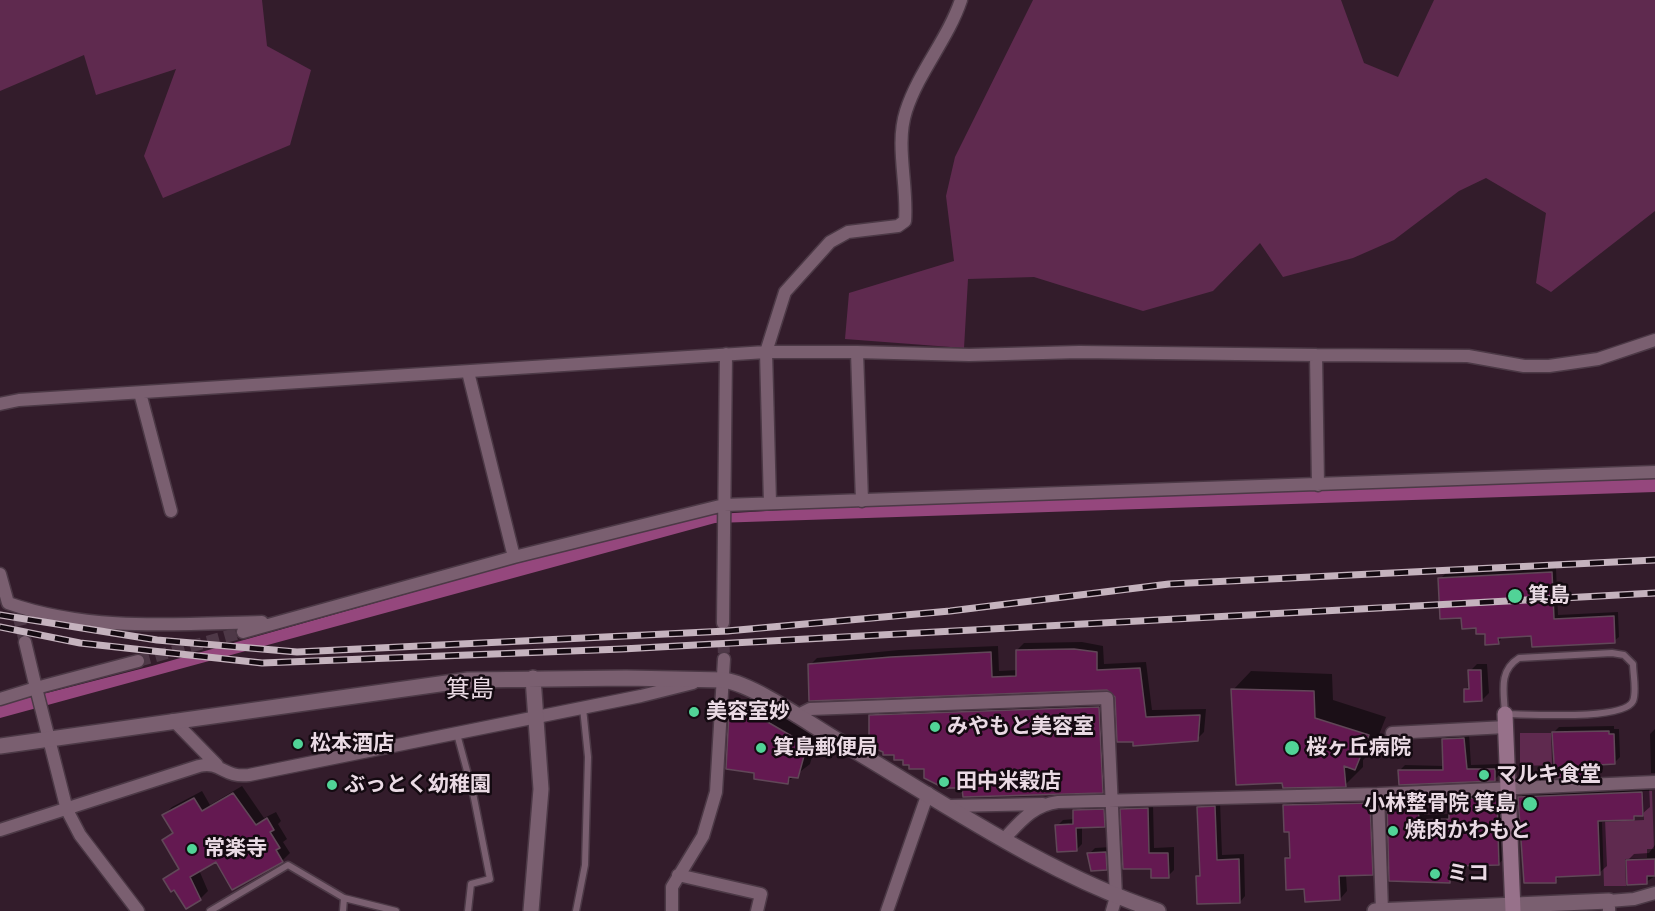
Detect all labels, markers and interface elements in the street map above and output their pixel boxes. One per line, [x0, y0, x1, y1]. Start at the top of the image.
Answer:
place label: 箕島 [1528, 583, 1570, 609]
marker: 箕島 [1506, 587, 1524, 605]
district label: 箕島 [446, 676, 494, 704]
place label: 美容室妙 [706, 699, 790, 725]
marker: 美容室妙 [687, 705, 701, 719]
place label: みやもと美容室 [947, 714, 1094, 740]
marker: みやもと美容室 [928, 720, 942, 734]
place label: 松本酒店 [310, 731, 394, 757]
place label: 箕島郵便局 [773, 735, 878, 761]
place label: 桜ヶ丘病院 [1306, 735, 1411, 761]
marker: 松本酒店 [291, 737, 305, 751]
marker: 桜ヶ丘病院 [1283, 739, 1301, 757]
marker: 箕島郵便局 [754, 741, 768, 755]
place label: マルキ食堂 [1496, 762, 1601, 788]
marker: マルキ食堂 [1477, 768, 1491, 782]
place label: 田中米穀店 [956, 769, 1061, 795]
place label: ぶっとく幼稚園 [344, 772, 491, 798]
marker: 田中米穀店 [937, 775, 951, 789]
marker: ぶっとく幼稚園 [325, 778, 339, 792]
place label: 小林整骨院 箕島 [1364, 791, 1516, 817]
marker: 小林整骨院 箕島 [1521, 795, 1539, 813]
place label: 焼肉かわもと [1405, 818, 1531, 844]
marker: 焼肉かわもと [1386, 824, 1400, 838]
place label: 常楽寺 [204, 836, 267, 862]
marker: 常楽寺 [185, 842, 199, 856]
place label: ミコ [1447, 861, 1489, 887]
marker: ミコ [1428, 867, 1442, 881]

